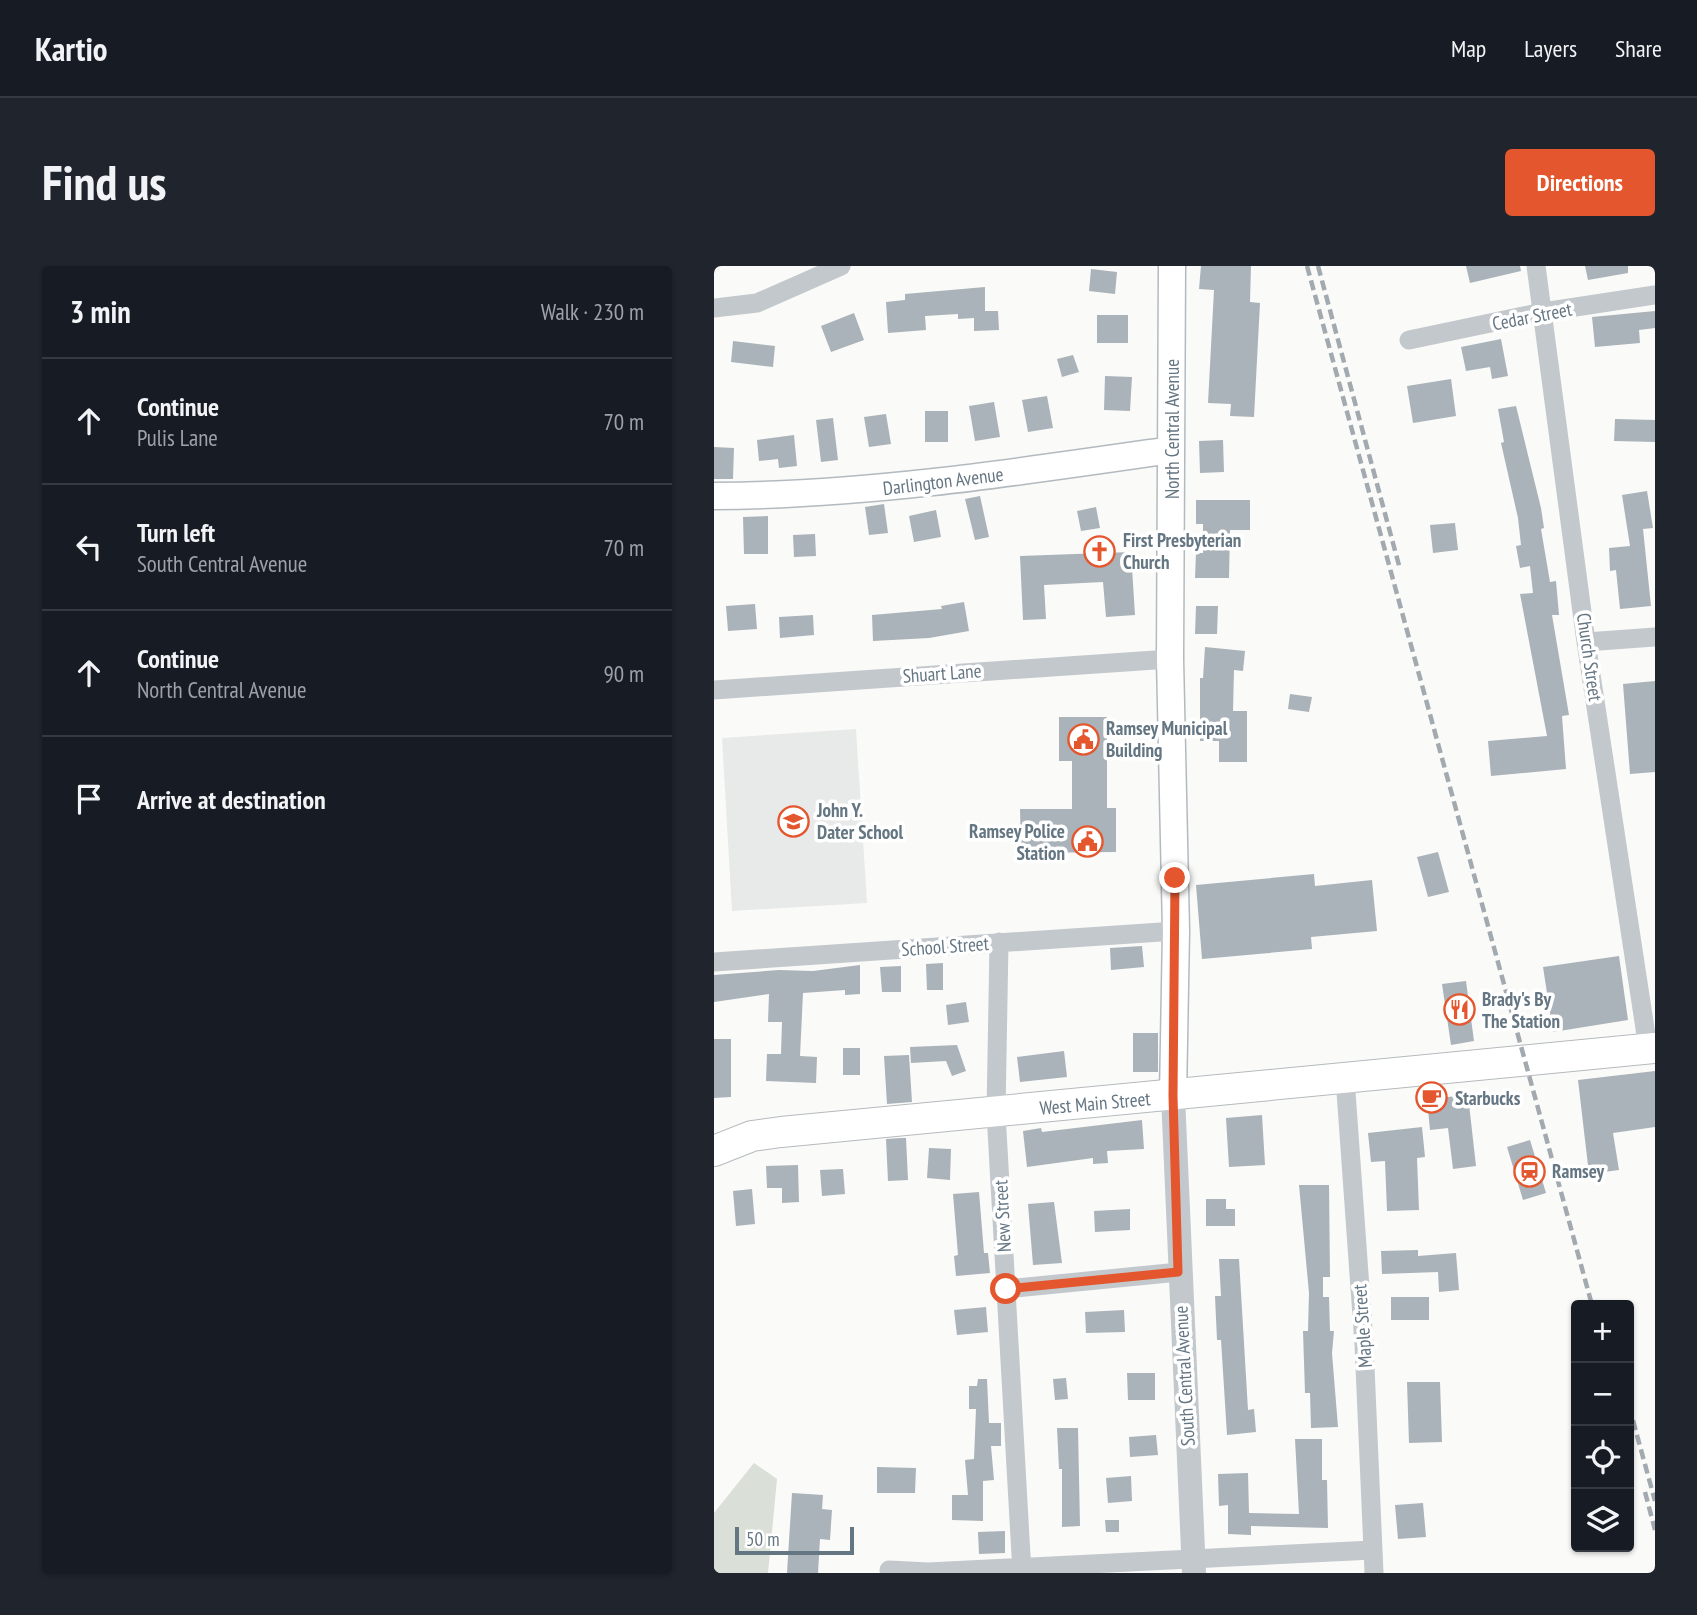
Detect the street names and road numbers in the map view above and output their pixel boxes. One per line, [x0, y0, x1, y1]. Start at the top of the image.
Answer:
street label: Cedar Street [1490, 296, 1575, 335]
street label: North Central Avenue [1160, 359, 1184, 499]
street label: Darlington Avenue [881, 462, 1005, 500]
street label: Church Street [1572, 611, 1608, 704]
street label: Shuart Lane [902, 658, 982, 688]
street label: School Street [901, 931, 990, 961]
street label: West Main Street [1039, 1086, 1152, 1120]
street label: New Street [988, 1179, 1016, 1253]
street label: Maple Street [1347, 1283, 1377, 1369]
street label: South Central Avenue [1168, 1305, 1200, 1447]

